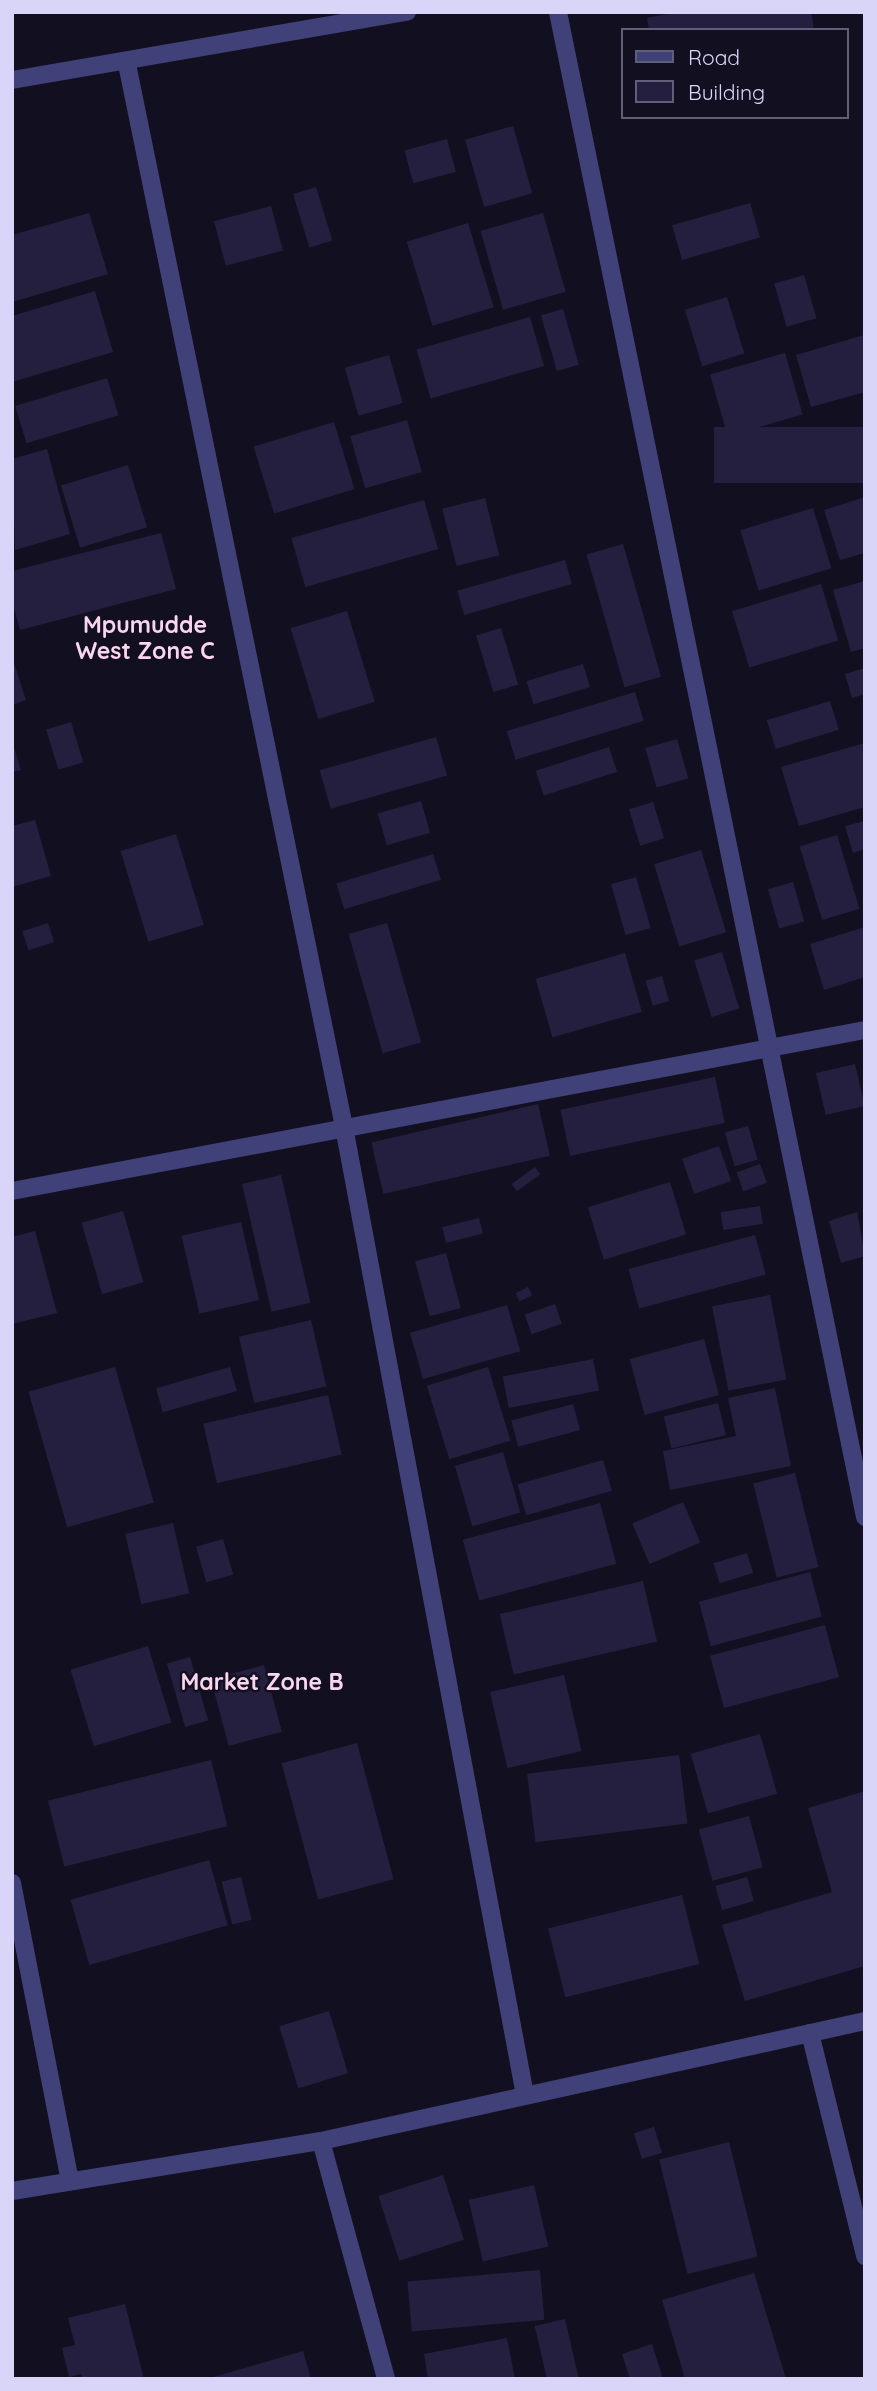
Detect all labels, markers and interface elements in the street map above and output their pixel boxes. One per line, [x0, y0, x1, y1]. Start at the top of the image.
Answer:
legend [622, 28, 849, 119]
text: Road [688, 44, 740, 70]
text: Building [688, 79, 765, 105]
district label: Mpumudde West Zone C [75, 611, 215, 665]
district label: Market Zone B [180, 1668, 344, 1696]

